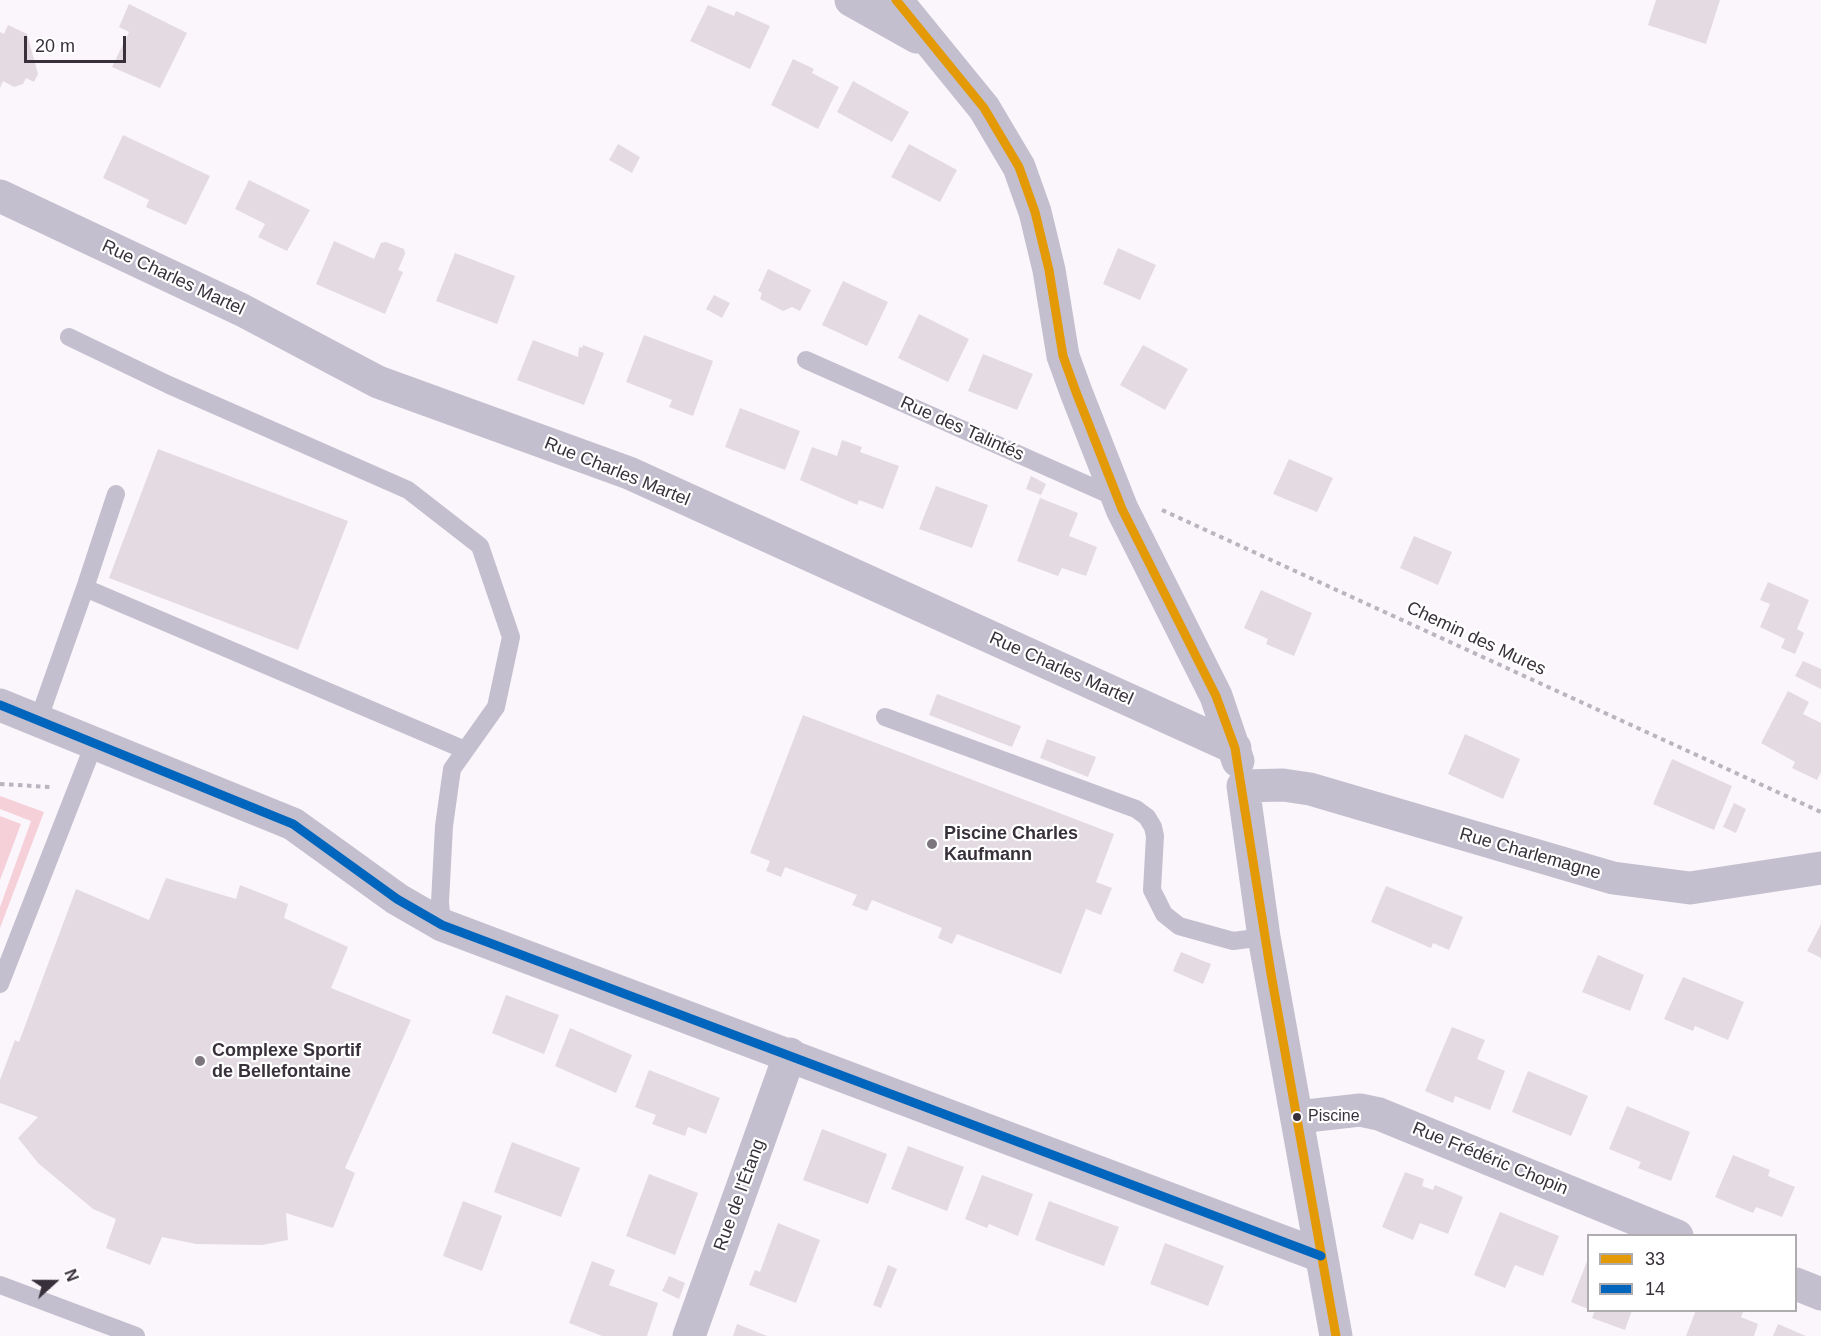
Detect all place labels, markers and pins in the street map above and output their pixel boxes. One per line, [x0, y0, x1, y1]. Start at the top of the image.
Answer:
place label: Piscine Charles Kaufmann [944, 823, 1078, 866]
marker: Piscine Charles Kaufmann [925, 837, 939, 851]
place label: Complexe Sportif de Bellefontaine [212, 1040, 361, 1082]
marker: Complexe Sportif de Bellefontaine [193, 1054, 207, 1068]
place label: Piscine [1308, 1107, 1360, 1127]
marker: Piscine [1291, 1111, 1303, 1123]

